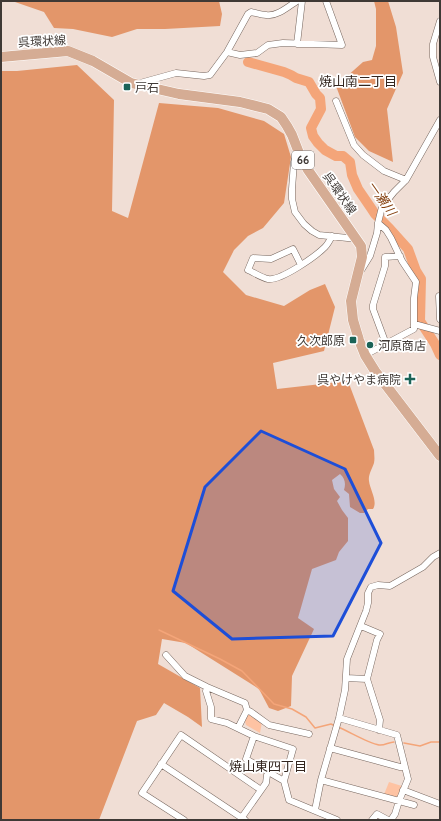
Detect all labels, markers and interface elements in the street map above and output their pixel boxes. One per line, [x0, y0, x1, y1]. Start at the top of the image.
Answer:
street label: 呉環状線 [18, 32, 66, 50]
district label: 焼山南二丁目 [319, 73, 397, 89]
place label: 戸石 [135, 80, 159, 95]
marker: 戸石 [122, 82, 132, 92]
road number: 66 [292, 151, 314, 169]
street label: 呉環状線 [320, 169, 360, 217]
water label: 一瀬川 [364, 177, 401, 220]
place label: 久次郎原 [297, 333, 345, 348]
marker: 久次郎原 [348, 335, 358, 345]
place label: 河原商店 [378, 338, 426, 353]
marker: 河原商店 [365, 340, 375, 350]
place label: 呉やけやま病院 [317, 372, 401, 387]
marker: 呉やけやま病院 [404, 373, 416, 385]
district label: 焼山東四丁目 [229, 758, 307, 774]

